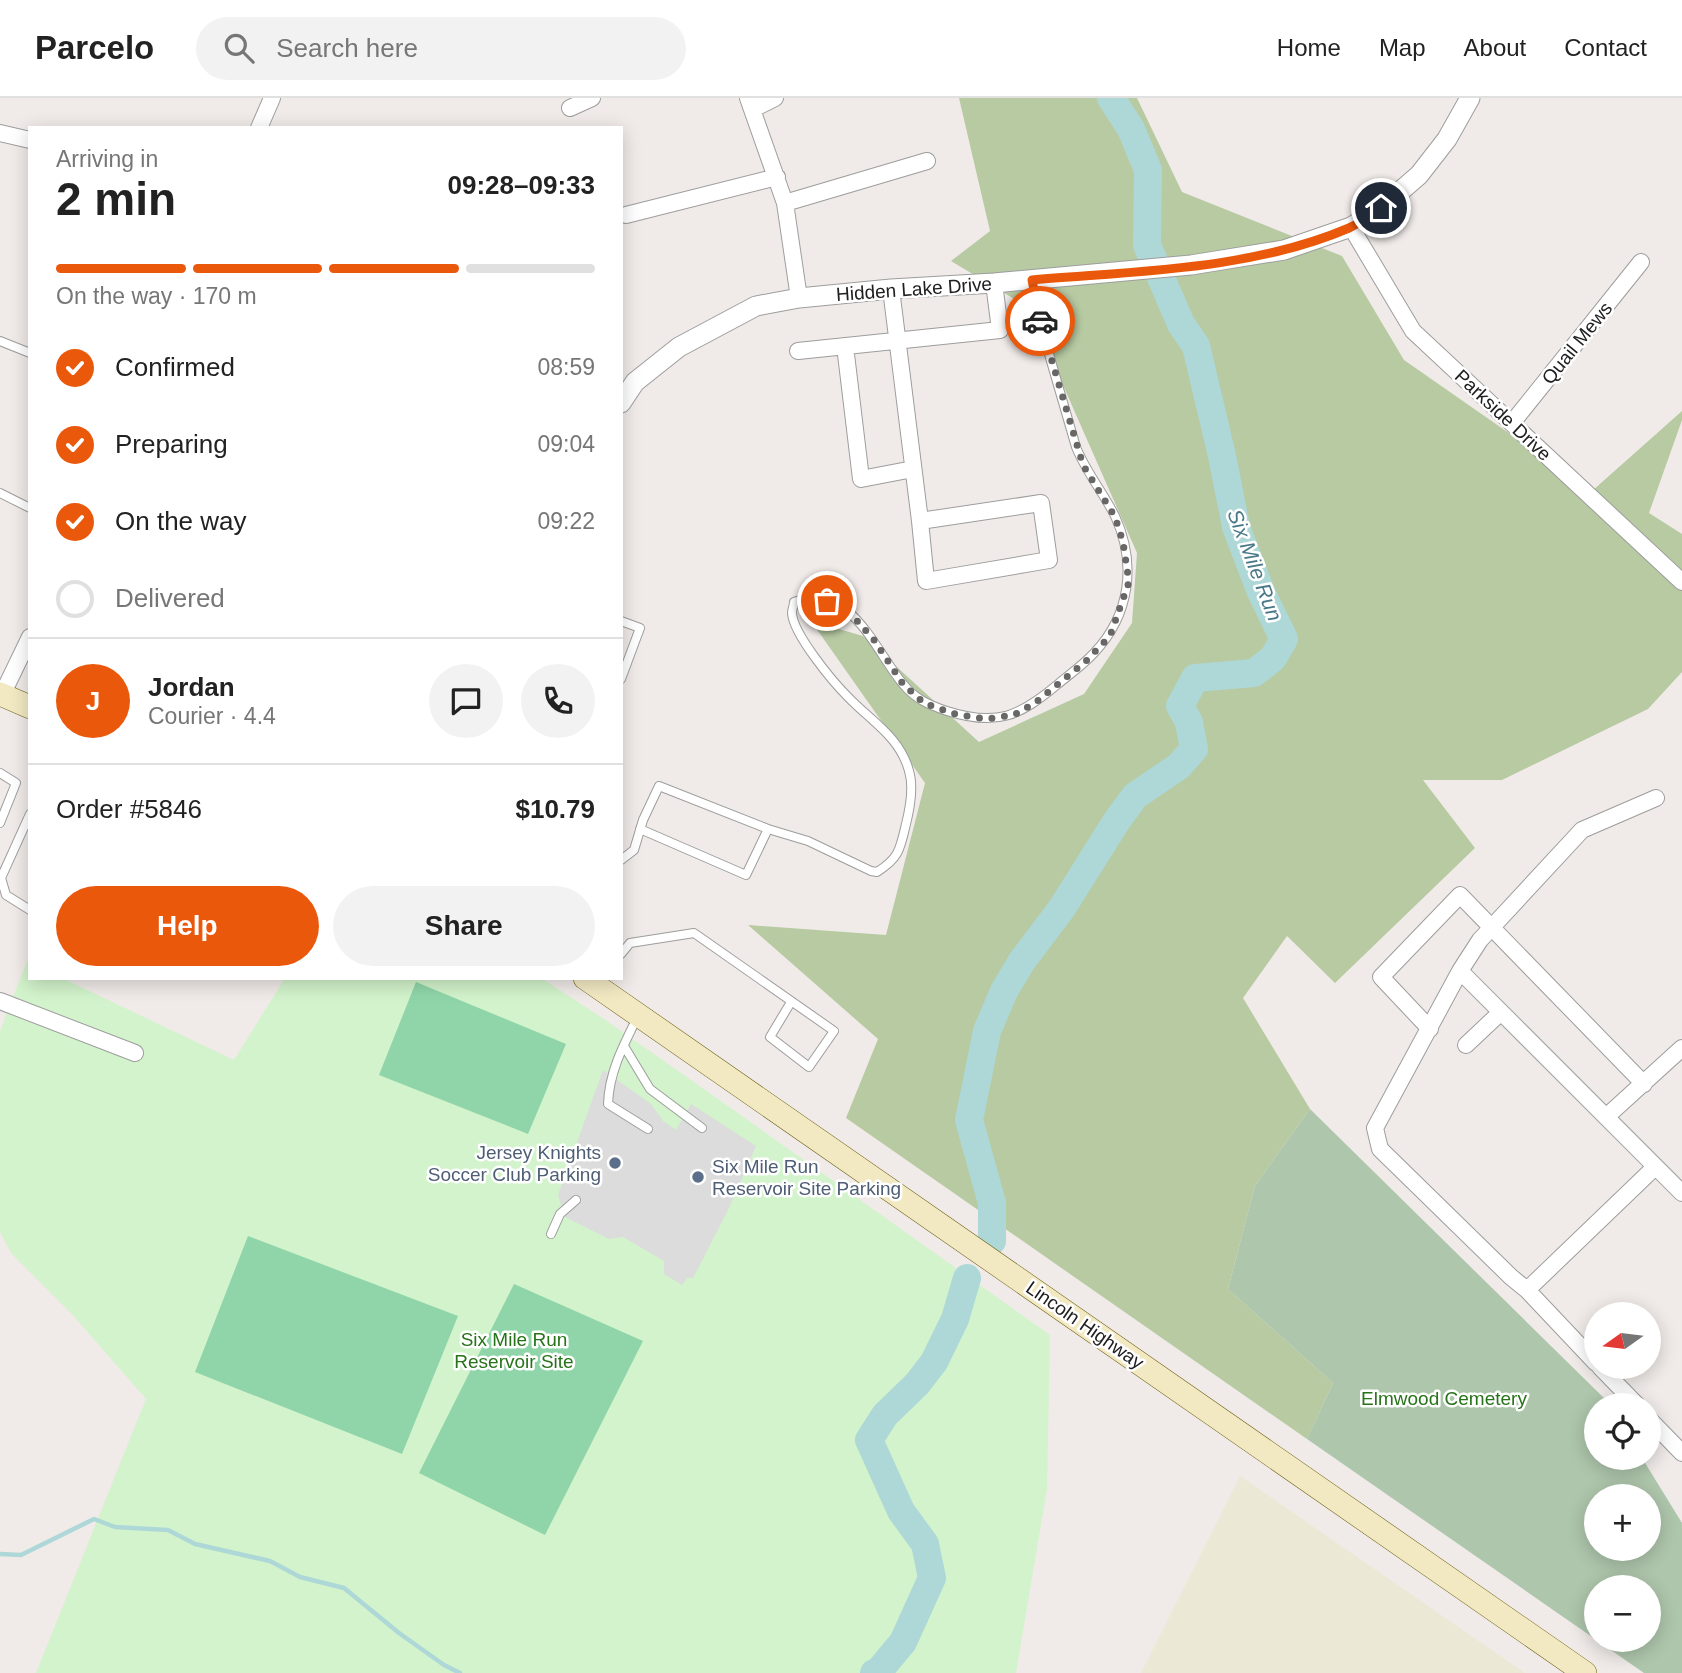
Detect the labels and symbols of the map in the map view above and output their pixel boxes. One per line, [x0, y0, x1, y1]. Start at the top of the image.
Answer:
pin [1351, 178, 1411, 238]
street label: Hidden Lake Drive [835, 273, 993, 305]
courier [1005, 286, 1075, 356]
street label: Quail Mews [1538, 298, 1616, 388]
street label: Parkside Drive [1451, 365, 1555, 465]
water label: Six Mile Run [1223, 506, 1287, 624]
pin [797, 571, 857, 631]
place label: Jersey Knights Soccer Club Parking [428, 1142, 601, 1185]
marker: Jersey Knights Soccer Club Parking [607, 1155, 623, 1171]
place label: Six Mile Run Reservoir Site Parking [712, 1156, 901, 1199]
marker: Six Mile Run Reservoir Site Parking [690, 1169, 706, 1185]
street label: Lincoln Highway [1022, 1277, 1148, 1374]
north arrow [1584, 1302, 1661, 1379]
park label: Six Mile Run Reservoir Site [454, 1329, 574, 1372]
park label: Elmwood Cemetery [1361, 1388, 1527, 1409]

